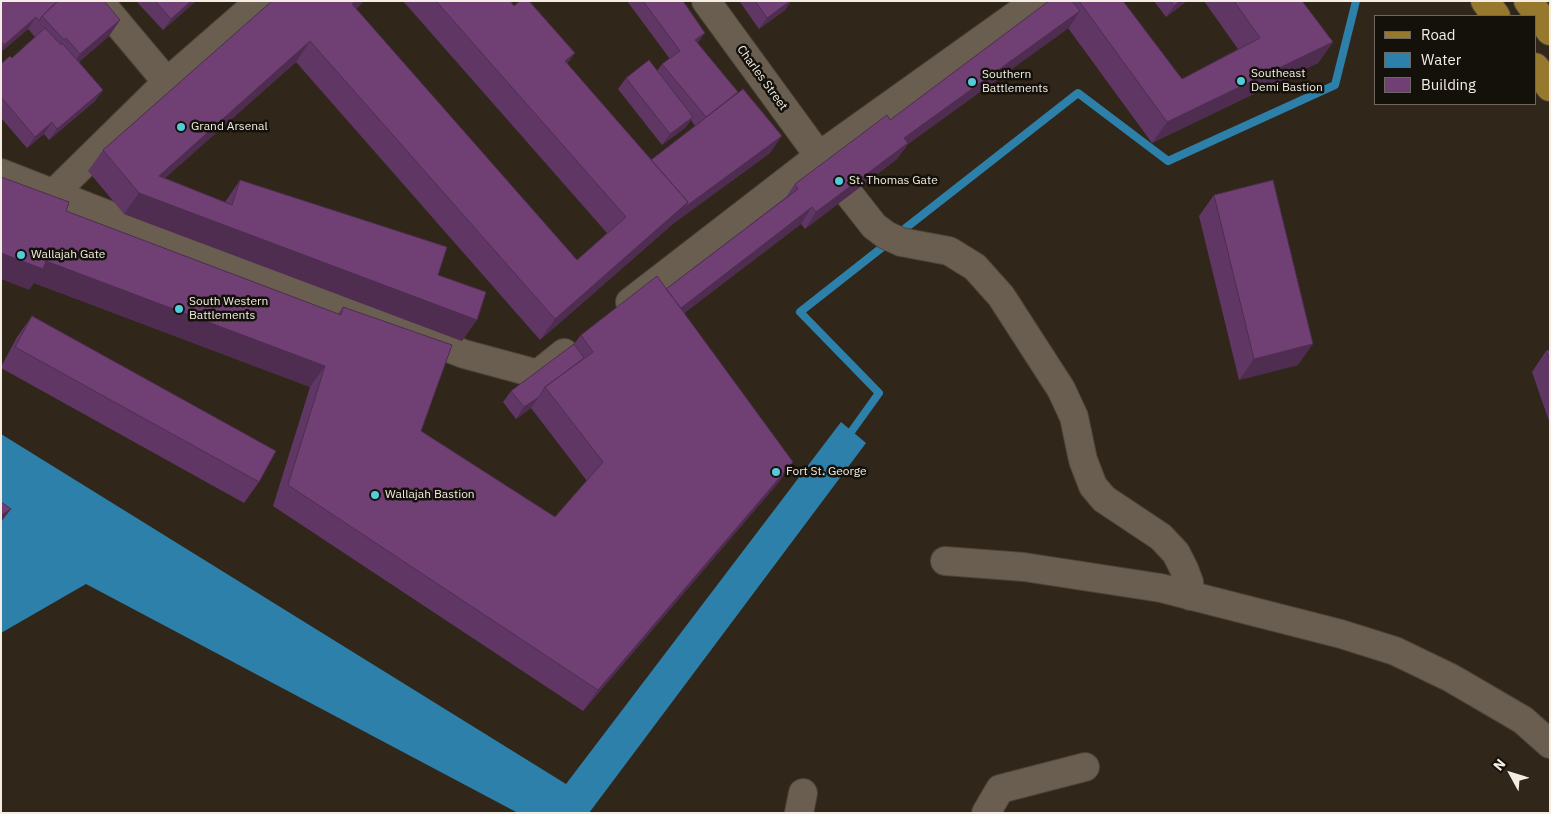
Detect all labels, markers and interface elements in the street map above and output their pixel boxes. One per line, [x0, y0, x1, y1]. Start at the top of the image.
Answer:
legend [1374, 15, 1536, 105]
text: Road [1421, 25, 1456, 44]
street label: Charles Street [734, 43, 790, 113]
text: Water [1421, 50, 1461, 69]
place label: Southeast Demi Bastion [1251, 67, 1323, 95]
place label: Southern Battlements [982, 68, 1048, 96]
marker: Southeast Demi Bastion [1235, 75, 1247, 87]
text: Building [1421, 75, 1476, 94]
marker: Southern Battlements [966, 76, 978, 88]
place label: Grand Arsenal [191, 120, 268, 134]
marker: Grand Arsenal [175, 121, 187, 133]
place label: St. Thomas Gate [849, 174, 938, 188]
marker: St. Thomas Gate [833, 175, 845, 187]
place label: Wallajah Gate [31, 248, 105, 262]
marker: Wallajah Gate [15, 249, 27, 261]
place label: South Western Battlements [189, 295, 268, 323]
marker: South Western Battlements [173, 303, 185, 315]
place label: Fort St. George [786, 465, 867, 479]
marker: Fort St. George [770, 466, 782, 478]
place label: Wallajah Bastion [385, 488, 475, 502]
marker: Wallajah Bastion [369, 489, 381, 501]
north arrow [1486, 749, 1536, 799]
text: N [1489, 755, 1510, 774]

